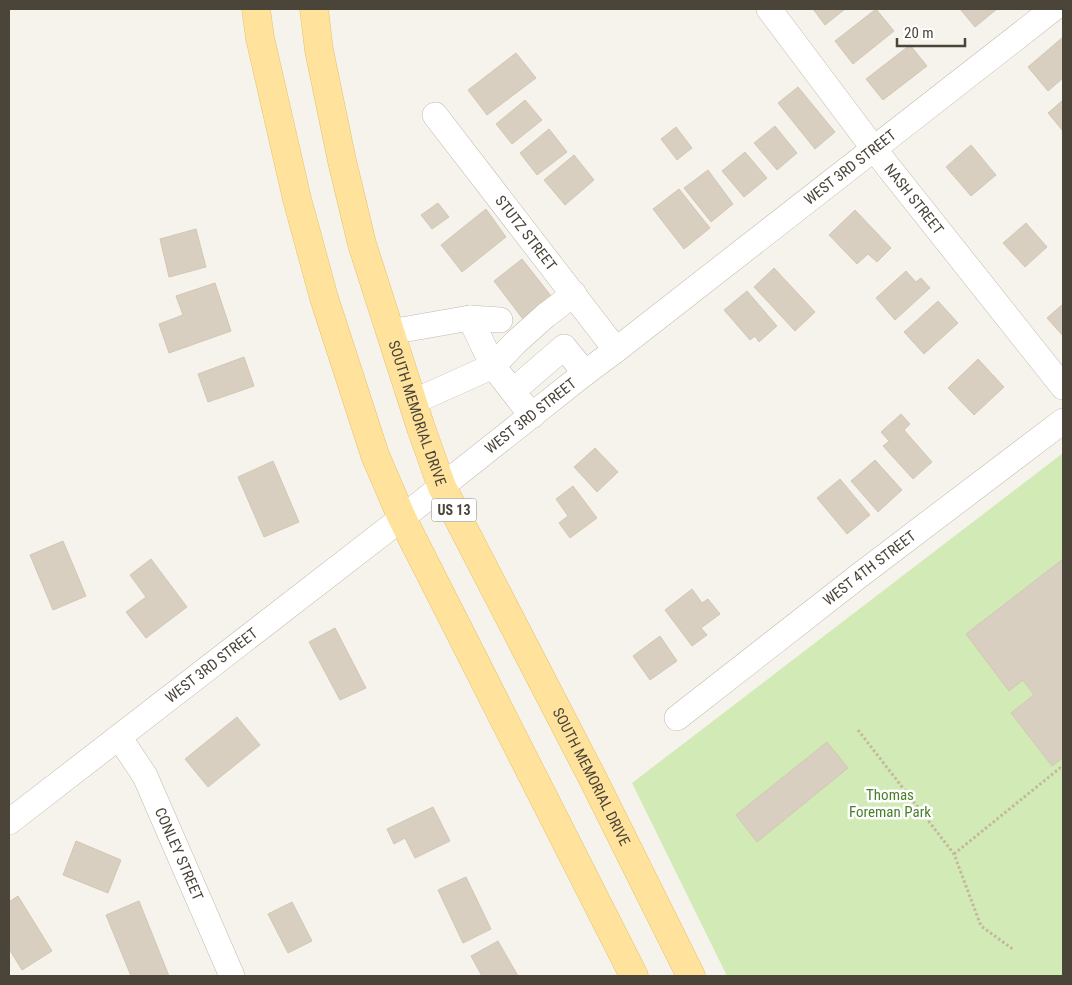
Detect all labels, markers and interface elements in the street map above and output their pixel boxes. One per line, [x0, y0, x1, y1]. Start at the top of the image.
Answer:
scale bar [897, 15, 964, 47]
text: 20 m [904, 24, 934, 42]
street label: WEST 3RD STREET [801, 126, 900, 209]
street label: NASH STREET [880, 160, 947, 238]
street label: STUTZ STREET [491, 192, 561, 274]
street label: SOUTH MEMORIAL DRIVE [385, 338, 450, 488]
street label: WEST 3RD STREET [481, 374, 580, 458]
road number: US 13 [432, 498, 476, 522]
street label: WEST 4TH STREET [820, 527, 920, 609]
street label: WEST 3RD STREET [162, 624, 261, 707]
street label: SOUTH MEMORIAL DRIVE [549, 705, 634, 849]
park label: Thomas Foreman Park [849, 786, 931, 821]
street label: CONLEY STREET [151, 805, 207, 903]

